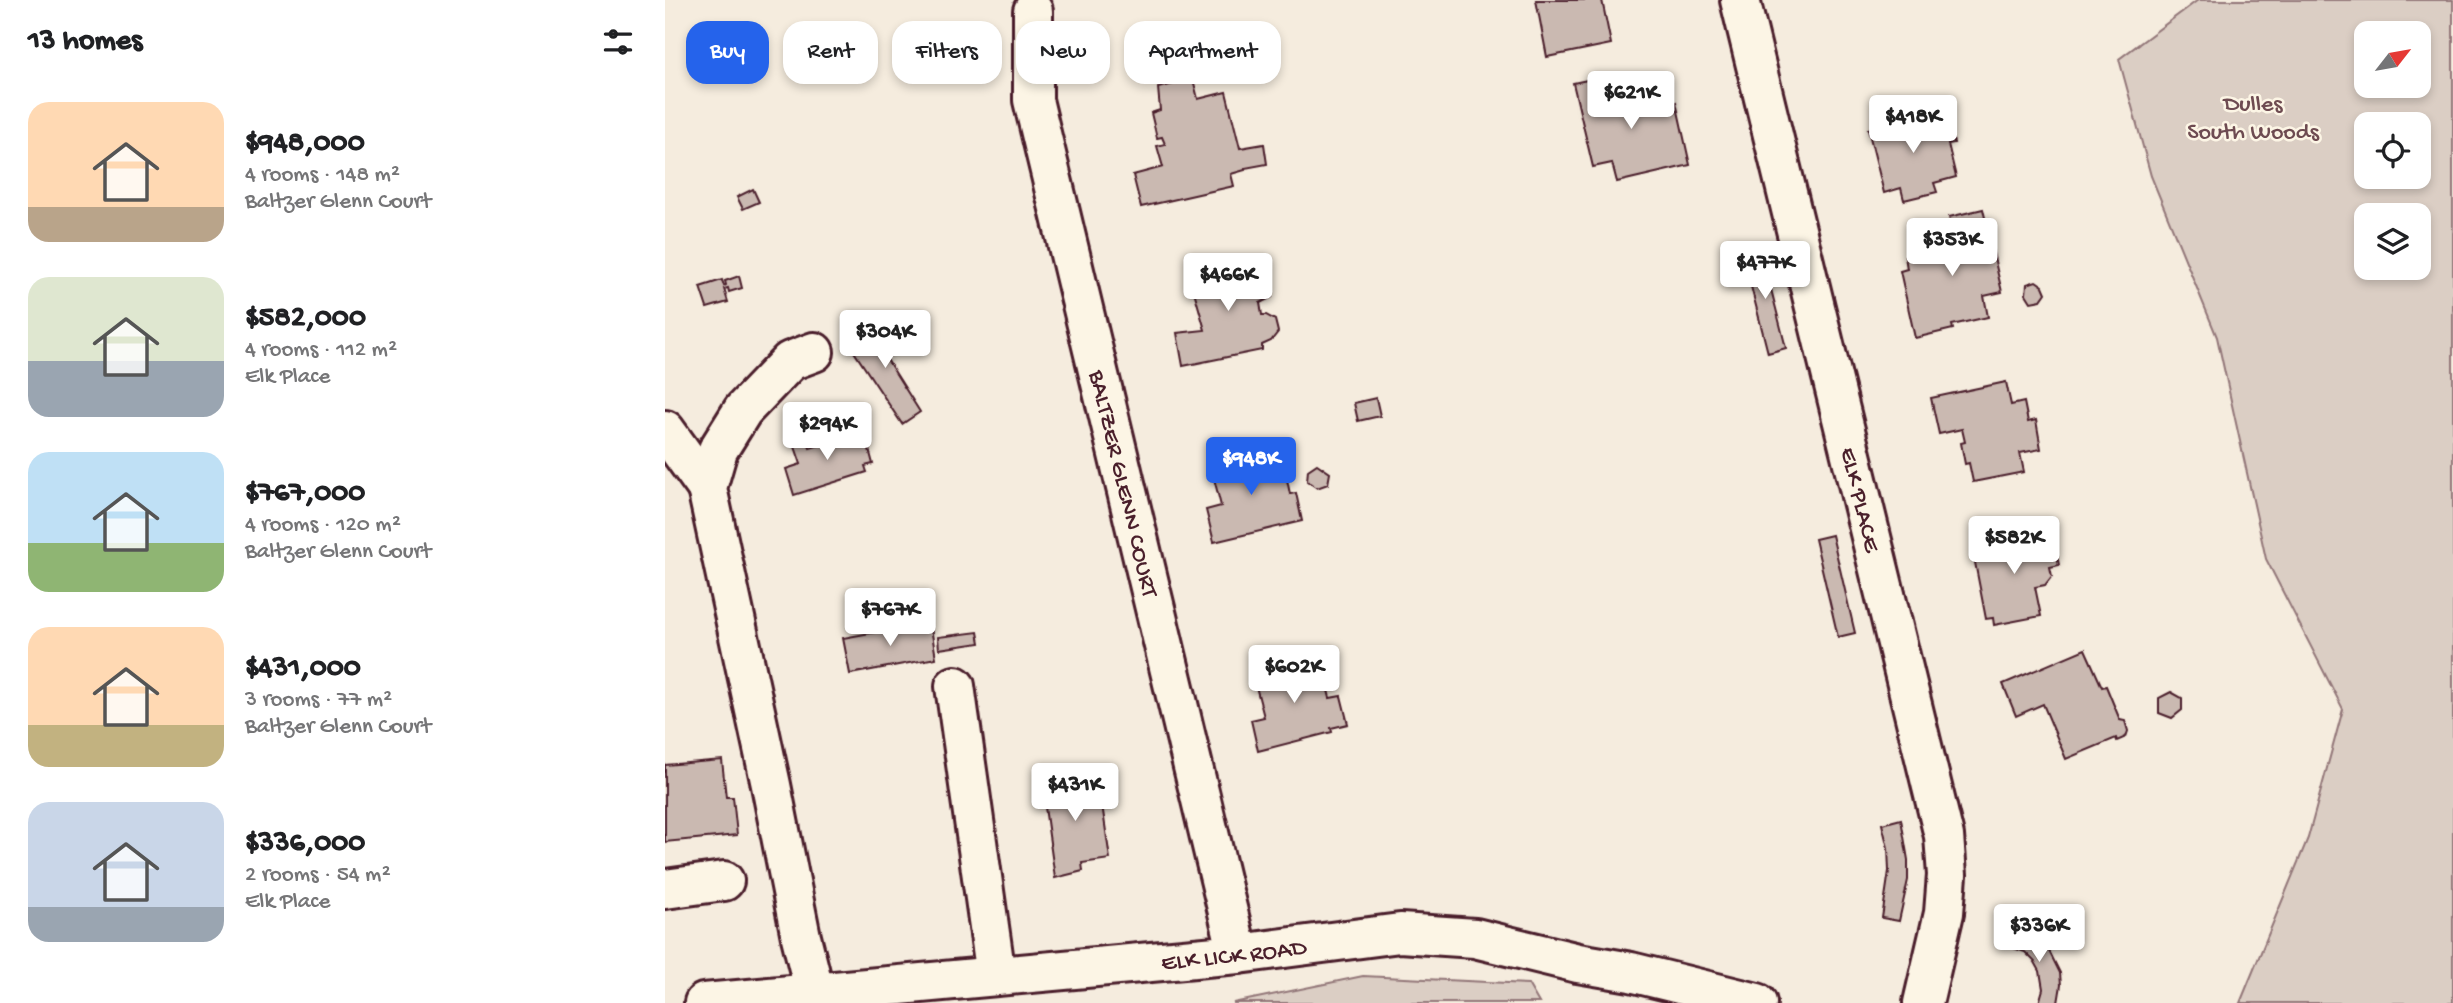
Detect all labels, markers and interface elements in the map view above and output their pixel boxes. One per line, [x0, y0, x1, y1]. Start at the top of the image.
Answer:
chip: Buy [686, 21, 769, 84]
chip: Rent [783, 21, 878, 84]
chip: Filters [892, 21, 1002, 84]
chip: New [1016, 21, 1110, 84]
chip: Apartment [1124, 21, 1281, 84]
north arrow [2354, 21, 2431, 98]
map controls [2354, 21, 2431, 280]
icon: filters [599, 23, 637, 61]
text: 13 homes [28, 25, 142, 60]
pin: $621K [1582, 72, 1680, 131]
text: $621K [1603, 80, 1659, 107]
park label: Dulles South Woods [2187, 91, 2320, 148]
pin: $418K [1864, 96, 1962, 155]
text: $418K [1885, 104, 1941, 131]
button: locate [2354, 112, 2431, 189]
text: $948,000 [245, 127, 365, 162]
icon: home [84, 130, 168, 214]
text: 4 rooms · 148 m² [245, 162, 400, 189]
text: Baltzer Glenn Court [245, 189, 431, 216]
button: layers [2354, 203, 2431, 280]
pin: $353K [1903, 218, 2001, 278]
text: $353K [1923, 227, 1981, 254]
pin: $477K [1716, 242, 1814, 301]
text: $477K [1736, 250, 1794, 277]
pin: $466K [1179, 254, 1277, 313]
text: $466K [1199, 262, 1257, 289]
text: $582,000 [245, 302, 366, 337]
icon: home [84, 305, 168, 389]
pin: $304K [836, 310, 934, 370]
text: $304K [856, 319, 914, 346]
text: 4 rooms · 112 m² [245, 337, 397, 364]
text: Elk Place [245, 364, 330, 391]
street label: BALTZER GLENN COURT [1080, 367, 1163, 602]
pin: $294K [778, 402, 876, 462]
text: $294K [799, 411, 855, 438]
pin: $948K [1202, 438, 1300, 497]
street label: ELK PLACE [1832, 445, 1885, 557]
text: $948K [1222, 446, 1280, 473]
text: $767,000 [245, 477, 365, 512]
icon: home [84, 480, 168, 564]
text: 4 rooms · 120 m² [245, 512, 401, 539]
pin: $582K [1965, 516, 2063, 576]
text: $582K [1985, 525, 2043, 552]
text: Baltzer Glenn Court [245, 539, 431, 566]
pin: $767K [841, 588, 939, 648]
text: $767K [861, 597, 919, 624]
pin: $602K [1245, 646, 1343, 705]
text: $431,000 [245, 652, 361, 687]
text: $602K [1265, 654, 1324, 681]
icon: home [84, 655, 168, 739]
text: 3 rooms · 77 m² [245, 687, 392, 714]
text: Baltzer Glenn Court [245, 714, 431, 741]
pin: $431K [1026, 764, 1124, 823]
text: $431K [1047, 772, 1103, 799]
text: $336,000 [245, 827, 365, 862]
icon: home [84, 830, 168, 914]
text: 2 rooms · 54 m² [245, 862, 391, 889]
text: Elk Place [245, 889, 330, 916]
pin: $336K [1990, 904, 2088, 964]
text: $336K [2010, 913, 2068, 940]
street label: ELK LICK ROAD [1160, 934, 1309, 979]

